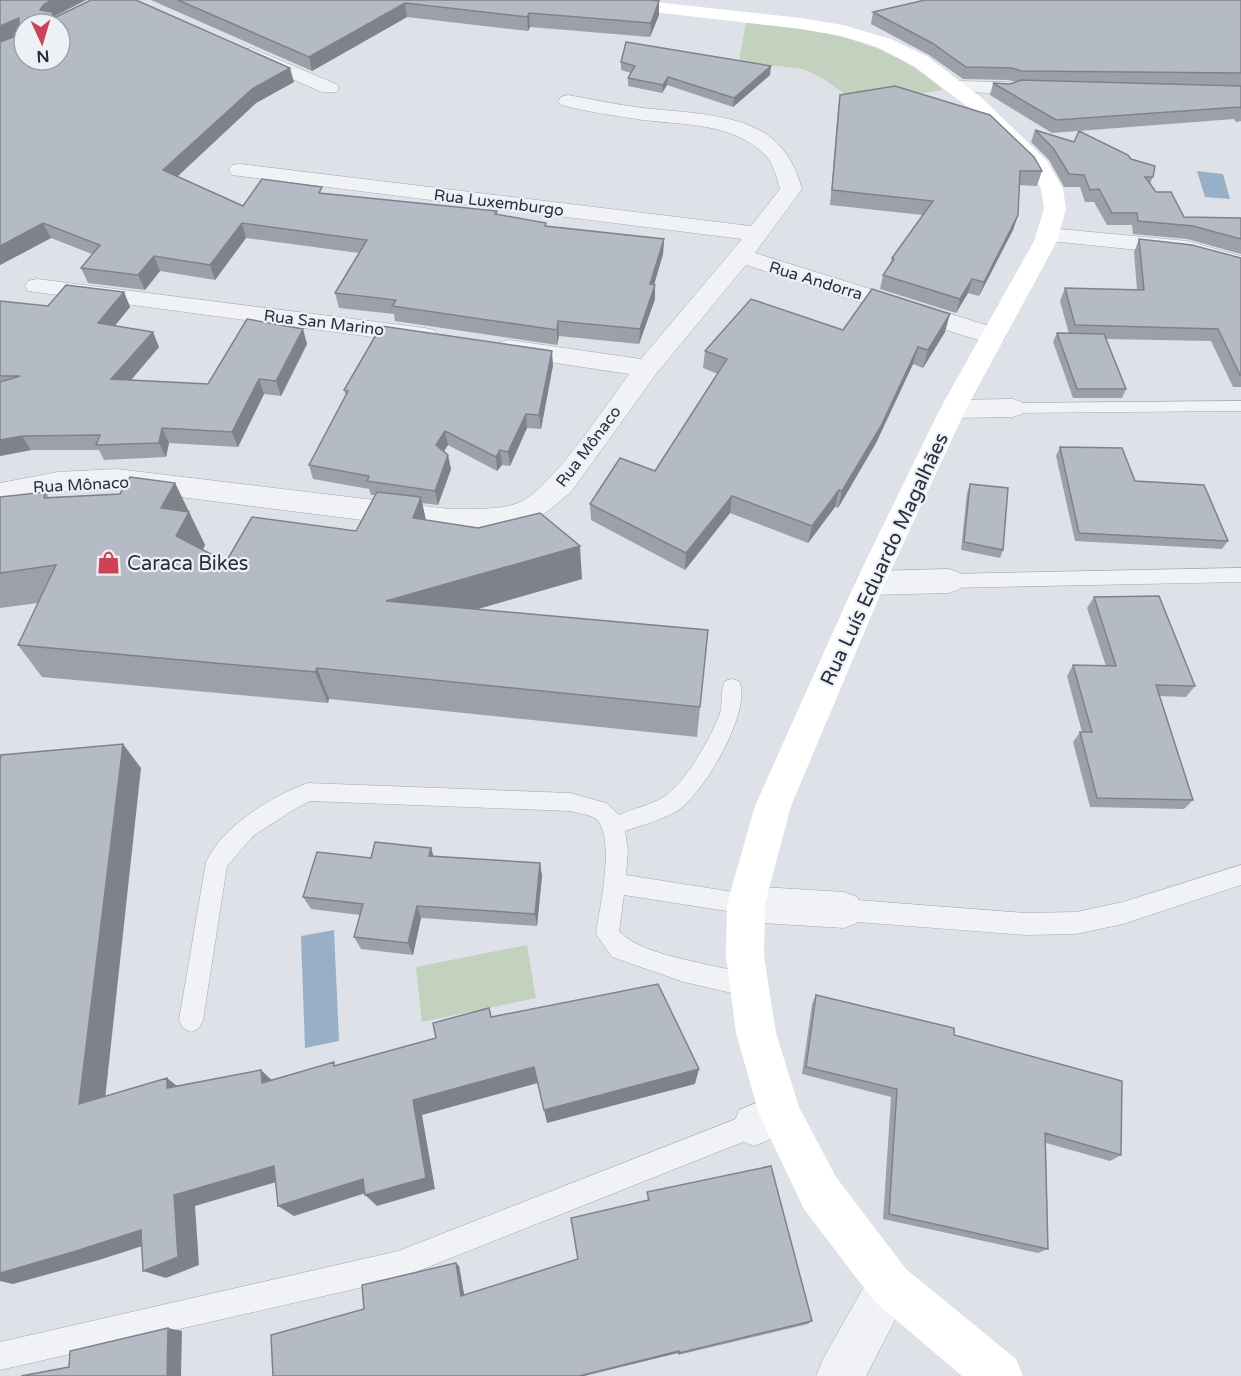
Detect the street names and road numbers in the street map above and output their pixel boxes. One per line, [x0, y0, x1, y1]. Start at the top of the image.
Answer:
street label: Rua Luxemburgo [433, 185, 565, 221]
street label: Rua Andorra [766, 257, 865, 305]
street label: Rua San Marino [263, 306, 385, 340]
street label: Rua Mônaco [552, 402, 626, 491]
street label: Rua Luís Eduardo Magalhães [816, 429, 954, 690]
street label: Rua Mônaco [33, 472, 130, 498]

